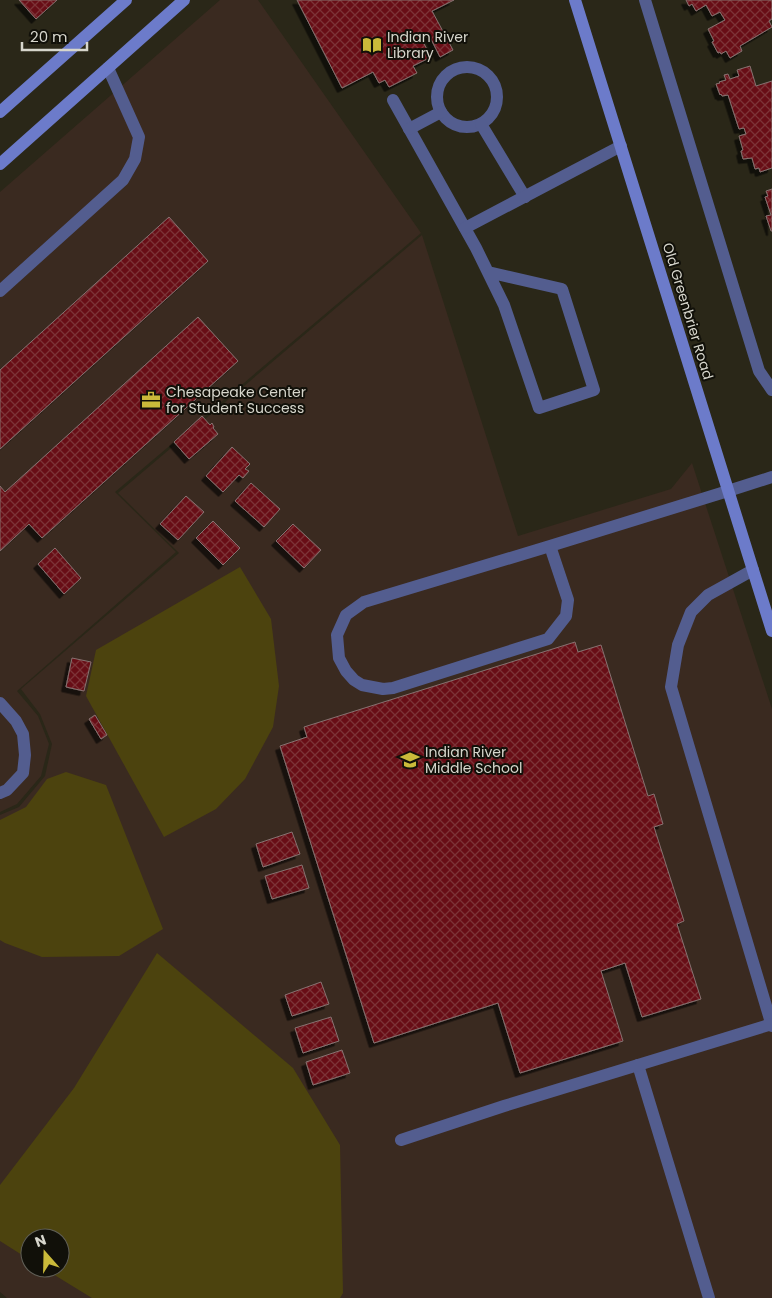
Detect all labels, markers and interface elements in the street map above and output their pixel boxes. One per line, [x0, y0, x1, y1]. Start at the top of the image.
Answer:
scale bar [22, 20, 88, 52]
text: 20 m [30, 26, 68, 47]
place label: Indian River Library [387, 27, 468, 63]
library icon: Indian River Library [361, 34, 383, 56]
street label: Old Greenbrier Road [658, 240, 718, 382]
place label: Chesapeake Center for Student Success [166, 382, 306, 418]
office icon: Chesapeake Center for Student Success [140, 389, 162, 411]
place label: Indian River Middle School [425, 742, 522, 778]
school or university icon: Indian River Middle School [399, 749, 421, 771]
north arrow [20, 1228, 70, 1278]
text: N [32, 1230, 49, 1252]

